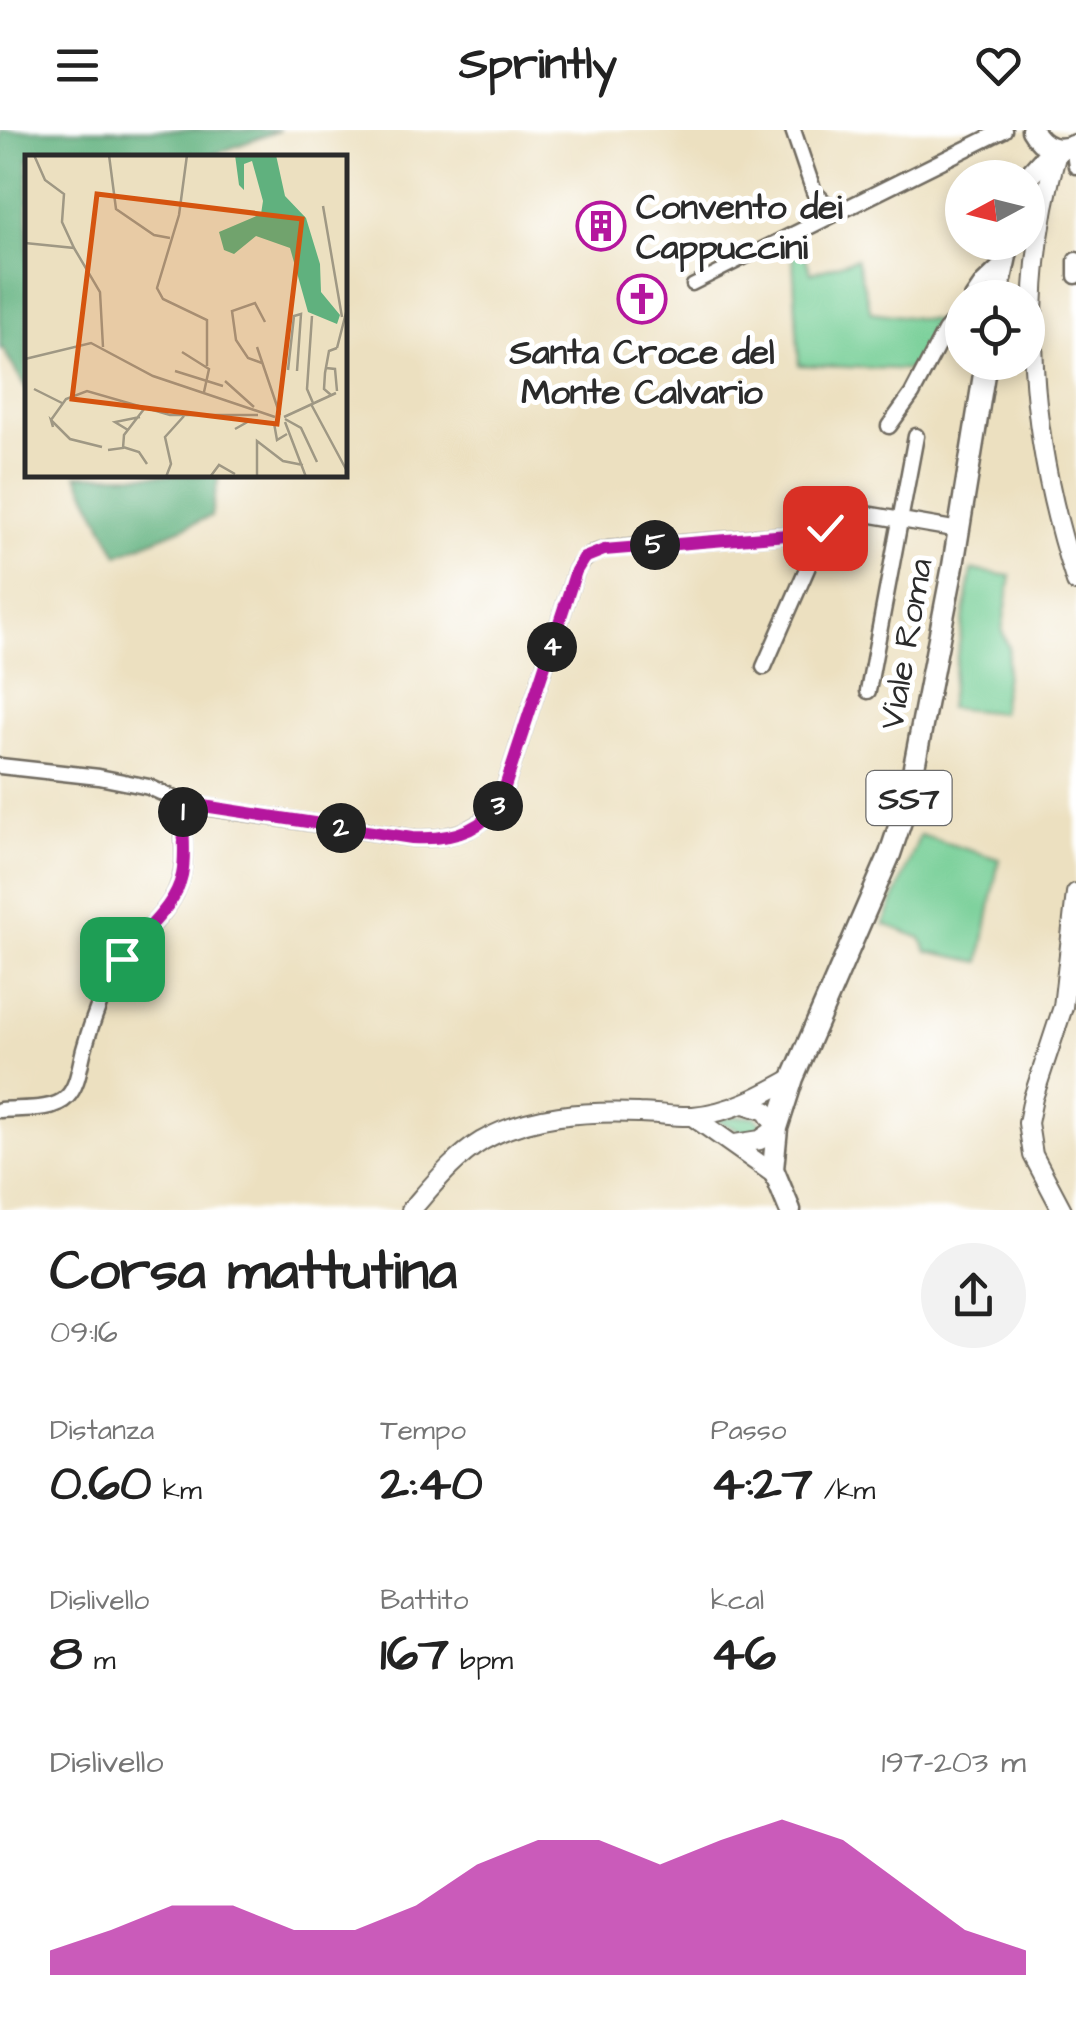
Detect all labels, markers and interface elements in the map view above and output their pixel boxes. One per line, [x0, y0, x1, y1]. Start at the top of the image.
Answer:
text: Sprintly [459, 34, 617, 96]
icon: menu [50, 38, 105, 93]
icon: heart [971, 38, 1026, 93]
inset map [25, 155, 348, 478]
north arrow [945, 160, 1045, 260]
map controls [945, 160, 1045, 380]
place label: Convento dei Cappuccini [636, 183, 843, 273]
building icon: Convento dei Cappuccini [575, 200, 627, 252]
church icon: Santa Croce del Monte Calvario [616, 273, 668, 325]
button: locate [945, 280, 1045, 380]
place label: Santa Croce del Monte Calvario [508, 328, 775, 417]
pin [783, 486, 868, 571]
icon: check [798, 501, 853, 556]
pin: 5 [630, 520, 680, 570]
text: 5 [645, 525, 665, 564]
street label: Viale Roma [867, 555, 946, 734]
pin: 4 [527, 622, 577, 672]
text: 4 [542, 627, 562, 666]
road number: SS7 [866, 771, 952, 825]
pin: 3 [473, 781, 523, 831]
text: 3 [491, 786, 505, 825]
pin: 1 [158, 787, 208, 837]
text: 1 [181, 792, 185, 831]
pin: 2 [316, 803, 366, 853]
text: 2 [333, 808, 349, 847]
pin [80, 917, 165, 1002]
icon: arrive [95, 932, 150, 987]
text: Corsa mattutina [50, 1234, 457, 1310]
button: share [921, 1243, 1026, 1348]
text: 09:16 [50, 1310, 118, 1355]
text: Distanza [50, 1411, 154, 1450]
text: Tempo [380, 1411, 466, 1450]
text: Passo [711, 1411, 787, 1450]
text: 0.60 [50, 1450, 151, 1519]
text: 2:40 [380, 1450, 483, 1519]
text: 4:27 [711, 1450, 812, 1519]
text: km [151, 1471, 202, 1510]
text: /km [812, 1471, 875, 1510]
text: Dislivello [50, 1581, 149, 1620]
text: Battito [380, 1581, 468, 1620]
text: kcal [711, 1581, 764, 1620]
text: 8 [50, 1620, 82, 1689]
text: 167 [380, 1620, 449, 1689]
text: 46 [711, 1620, 776, 1689]
text: m [82, 1641, 115, 1680]
text: bpm [449, 1641, 513, 1680]
text: Dislivello [50, 1740, 164, 1785]
text: 197–203 m [882, 1740, 1026, 1785]

